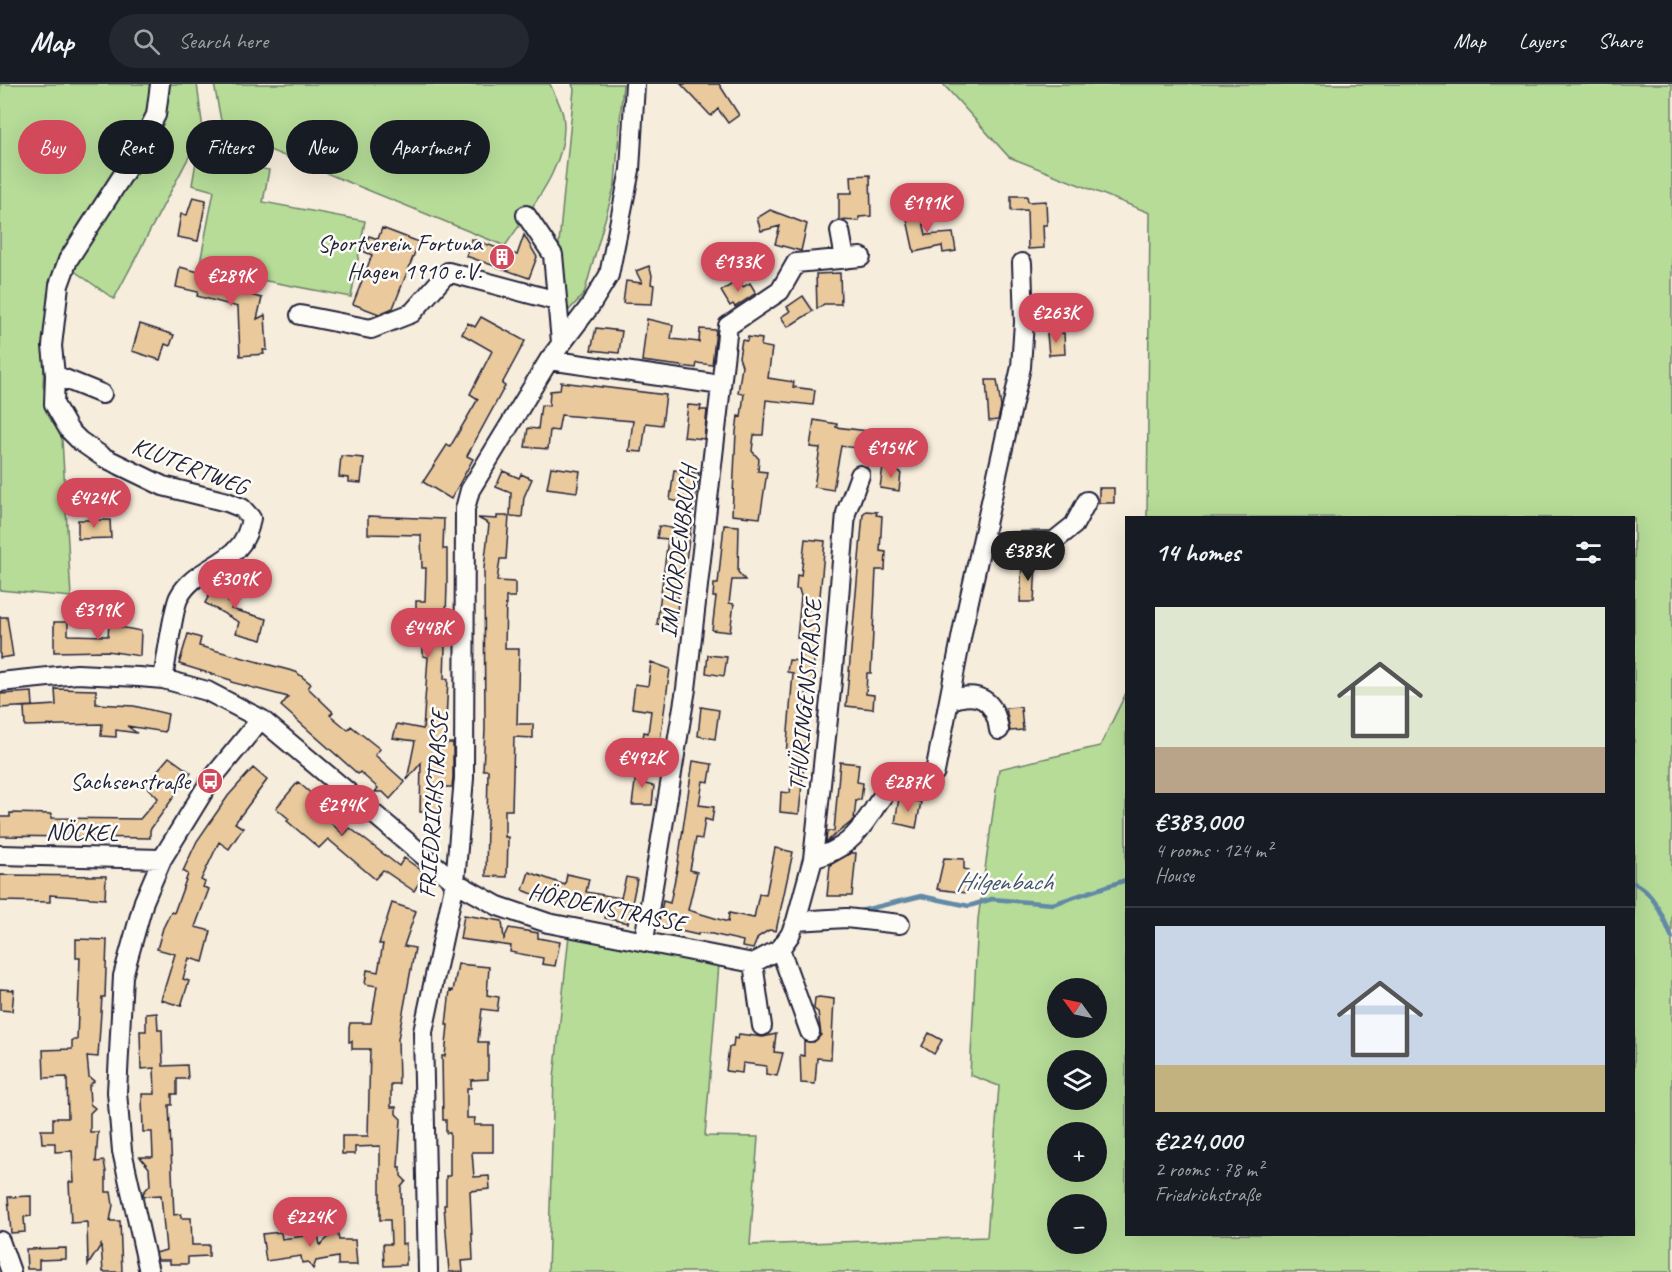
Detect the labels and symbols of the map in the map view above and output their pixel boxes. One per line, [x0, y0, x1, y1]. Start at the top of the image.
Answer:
pin: €191K [885, 183, 969, 234]
place label: Sportverein Fortuna Hagen 1910 e.V. [317, 228, 484, 286]
building icon: Sportverein Fortuna Hagen 1910 e.V. [487, 242, 517, 272]
pin: €133K [696, 242, 780, 293]
pin: €289K [189, 256, 273, 307]
pin: €263K [1014, 293, 1098, 344]
pin: €154K [849, 428, 933, 479]
street label: KLUTERTWEG [128, 430, 254, 503]
street label: IM HÖRDENBRUCH [653, 460, 704, 640]
pin: €424K [52, 478, 136, 529]
pin: €383K [986, 531, 1070, 582]
pin: €309K [193, 559, 277, 610]
pin: €319K [56, 590, 140, 641]
street label: THÜRINGENSTRASSE [782, 594, 829, 792]
pin: €448K [386, 608, 470, 659]
street label: FRIEDRICHSTRASSE [411, 706, 455, 899]
pin: €492K [600, 738, 684, 789]
pin: €287K [866, 762, 950, 813]
place label: Sachsenstraße [70, 766, 192, 796]
bus stop icon: Sachsenstraße [195, 766, 225, 796]
pin: €294K [300, 785, 384, 836]
street label: NÖCKEL [46, 816, 119, 848]
water label: Hilgenbach [956, 865, 1054, 898]
street label: HÖRDENSTRASSE [526, 876, 691, 939]
north arrow [1047, 978, 1107, 1038]
pin: €224K [268, 1197, 352, 1248]

